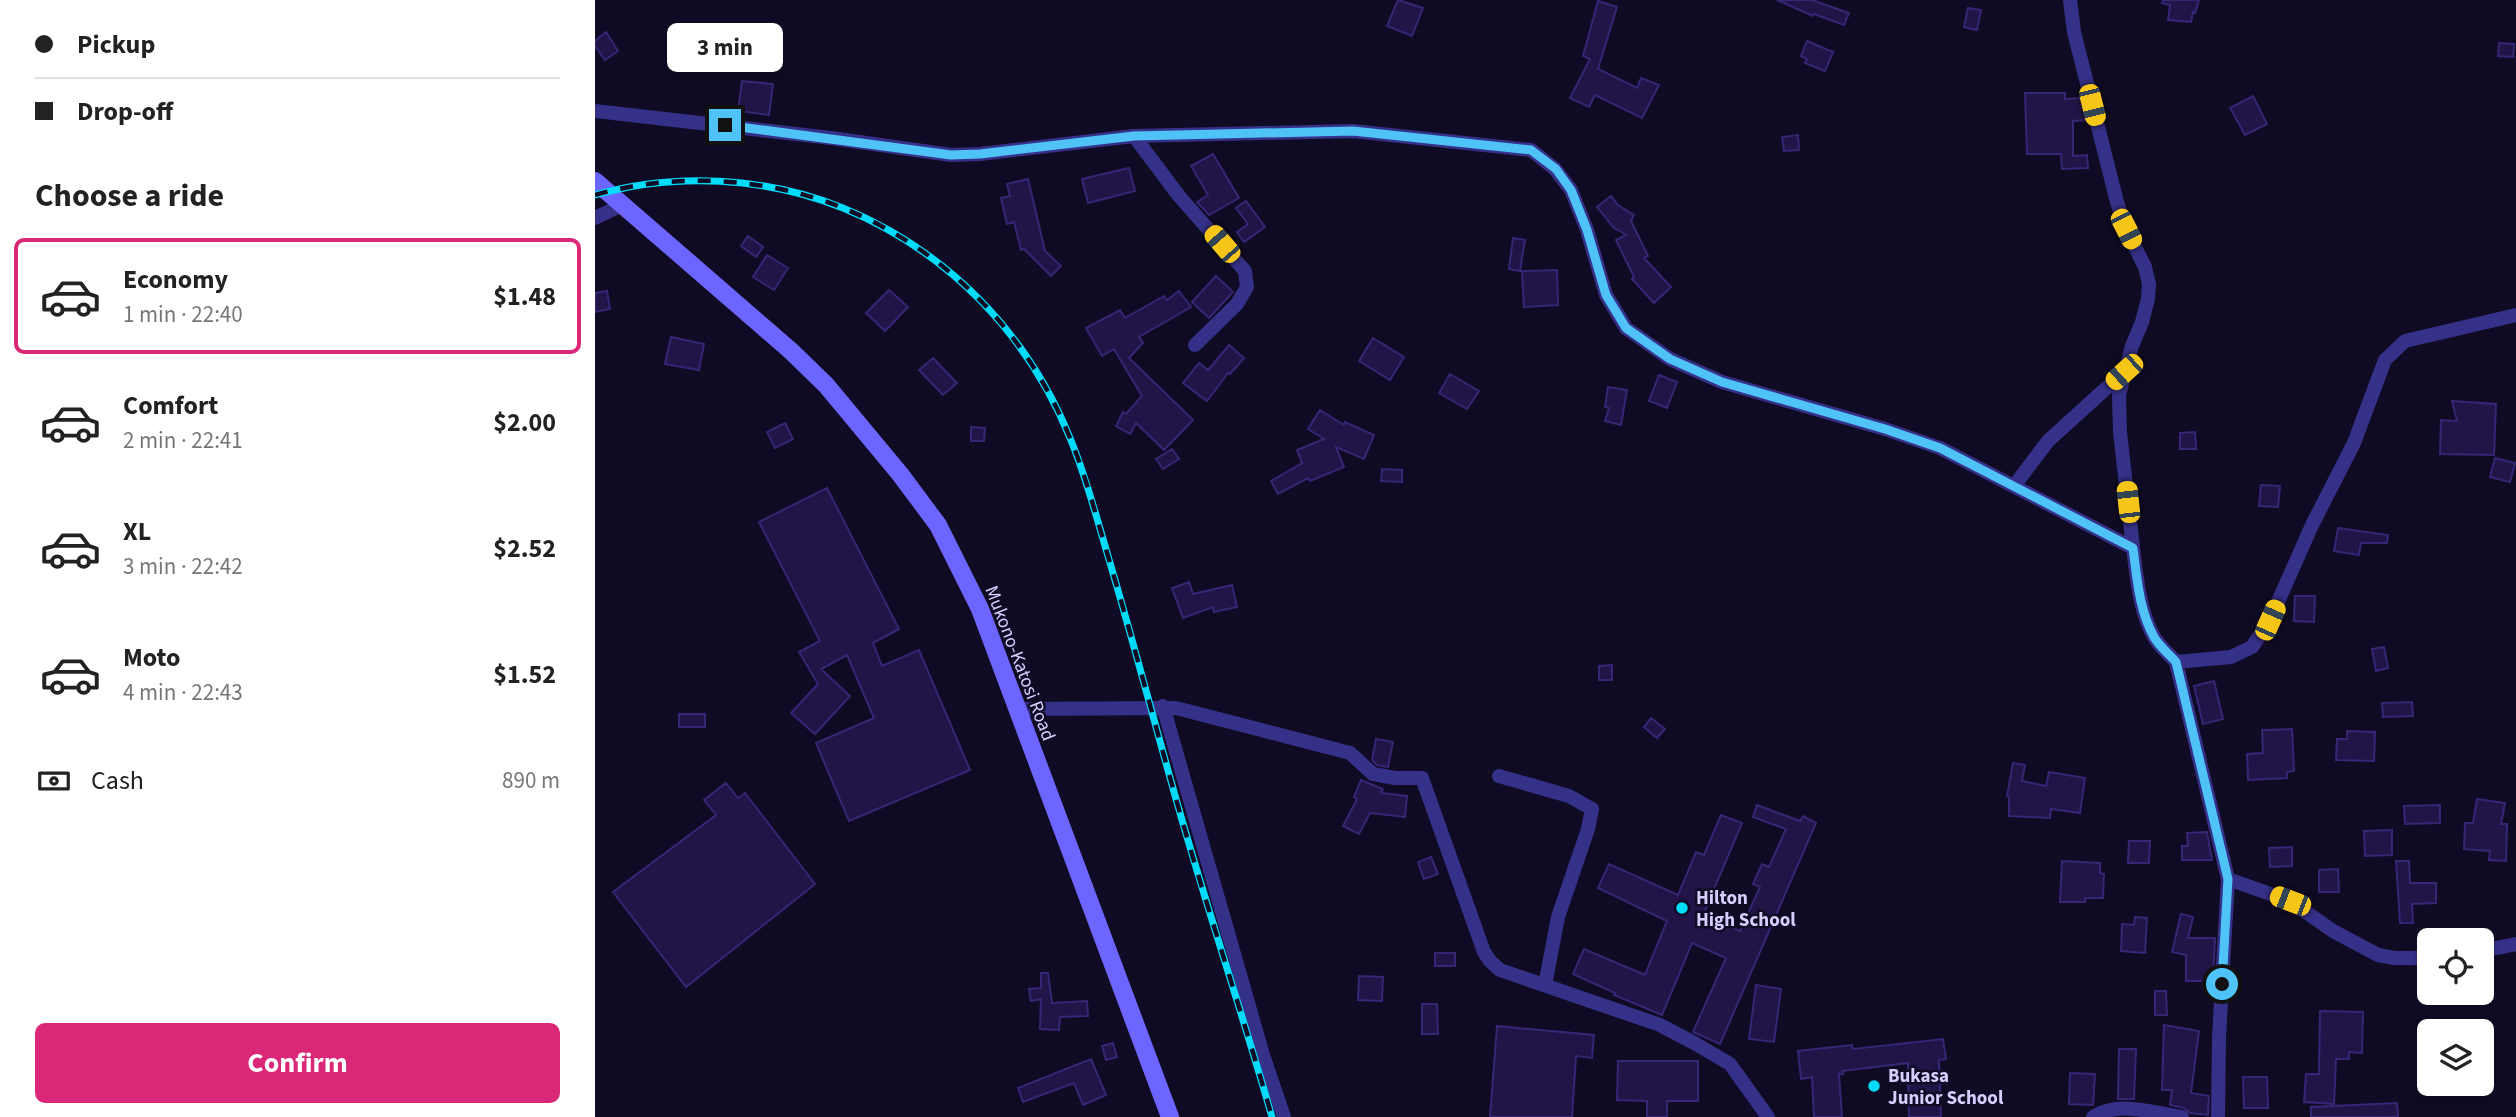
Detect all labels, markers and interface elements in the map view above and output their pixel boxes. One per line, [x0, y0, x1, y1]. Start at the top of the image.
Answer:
callout: 3 min [667, 24, 783, 72]
text: Pickup [77, 26, 155, 63]
text: 3 min [697, 31, 753, 64]
car [2077, 82, 2108, 128]
text: Drop-off [77, 93, 173, 130]
route end [709, 109, 741, 141]
text: Choose a ride [35, 173, 224, 219]
car [2108, 206, 2145, 252]
car [1201, 221, 1244, 267]
text: Economy [123, 261, 228, 298]
icon: car [39, 265, 102, 328]
text: $1.48 [493, 278, 556, 315]
text: 1 min · 22:40 [123, 298, 243, 331]
car [2102, 350, 2147, 394]
text: Comfort [123, 387, 218, 424]
icon: car [39, 391, 102, 454]
text: $2.00 [493, 404, 556, 441]
text: 2 min · 22:41 [123, 424, 243, 457]
car [2116, 480, 2141, 524]
text: XL [123, 513, 151, 550]
icon: car [39, 517, 102, 580]
text: $2.52 [493, 530, 556, 567]
text: 3 min · 22:42 [123, 550, 243, 583]
street label: Mukono-Katosi Road [978, 582, 1062, 745]
car [2252, 597, 2289, 643]
text: Moto [123, 639, 180, 676]
icon: car [39, 643, 102, 706]
text: $1.52 [493, 656, 556, 693]
text: 4 min · 22:43 [123, 676, 243, 709]
icon: cash [35, 762, 73, 800]
text: Cash [91, 762, 144, 799]
text: 890 m [502, 764, 560, 797]
car [2267, 884, 2314, 918]
place label: Hilton High School [1696, 885, 1796, 934]
marker: Hilton High School [1674, 900, 1690, 916]
map controls [2417, 928, 2494, 1096]
button: locate [2417, 928, 2494, 1005]
route start [2206, 968, 2238, 1000]
button: layers [2417, 1019, 2494, 1096]
button: Confirm [35, 1023, 560, 1103]
place label: Bukasa Junior School [1888, 1063, 2004, 1112]
marker: Bukasa Junior School [1866, 1078, 1882, 1094]

